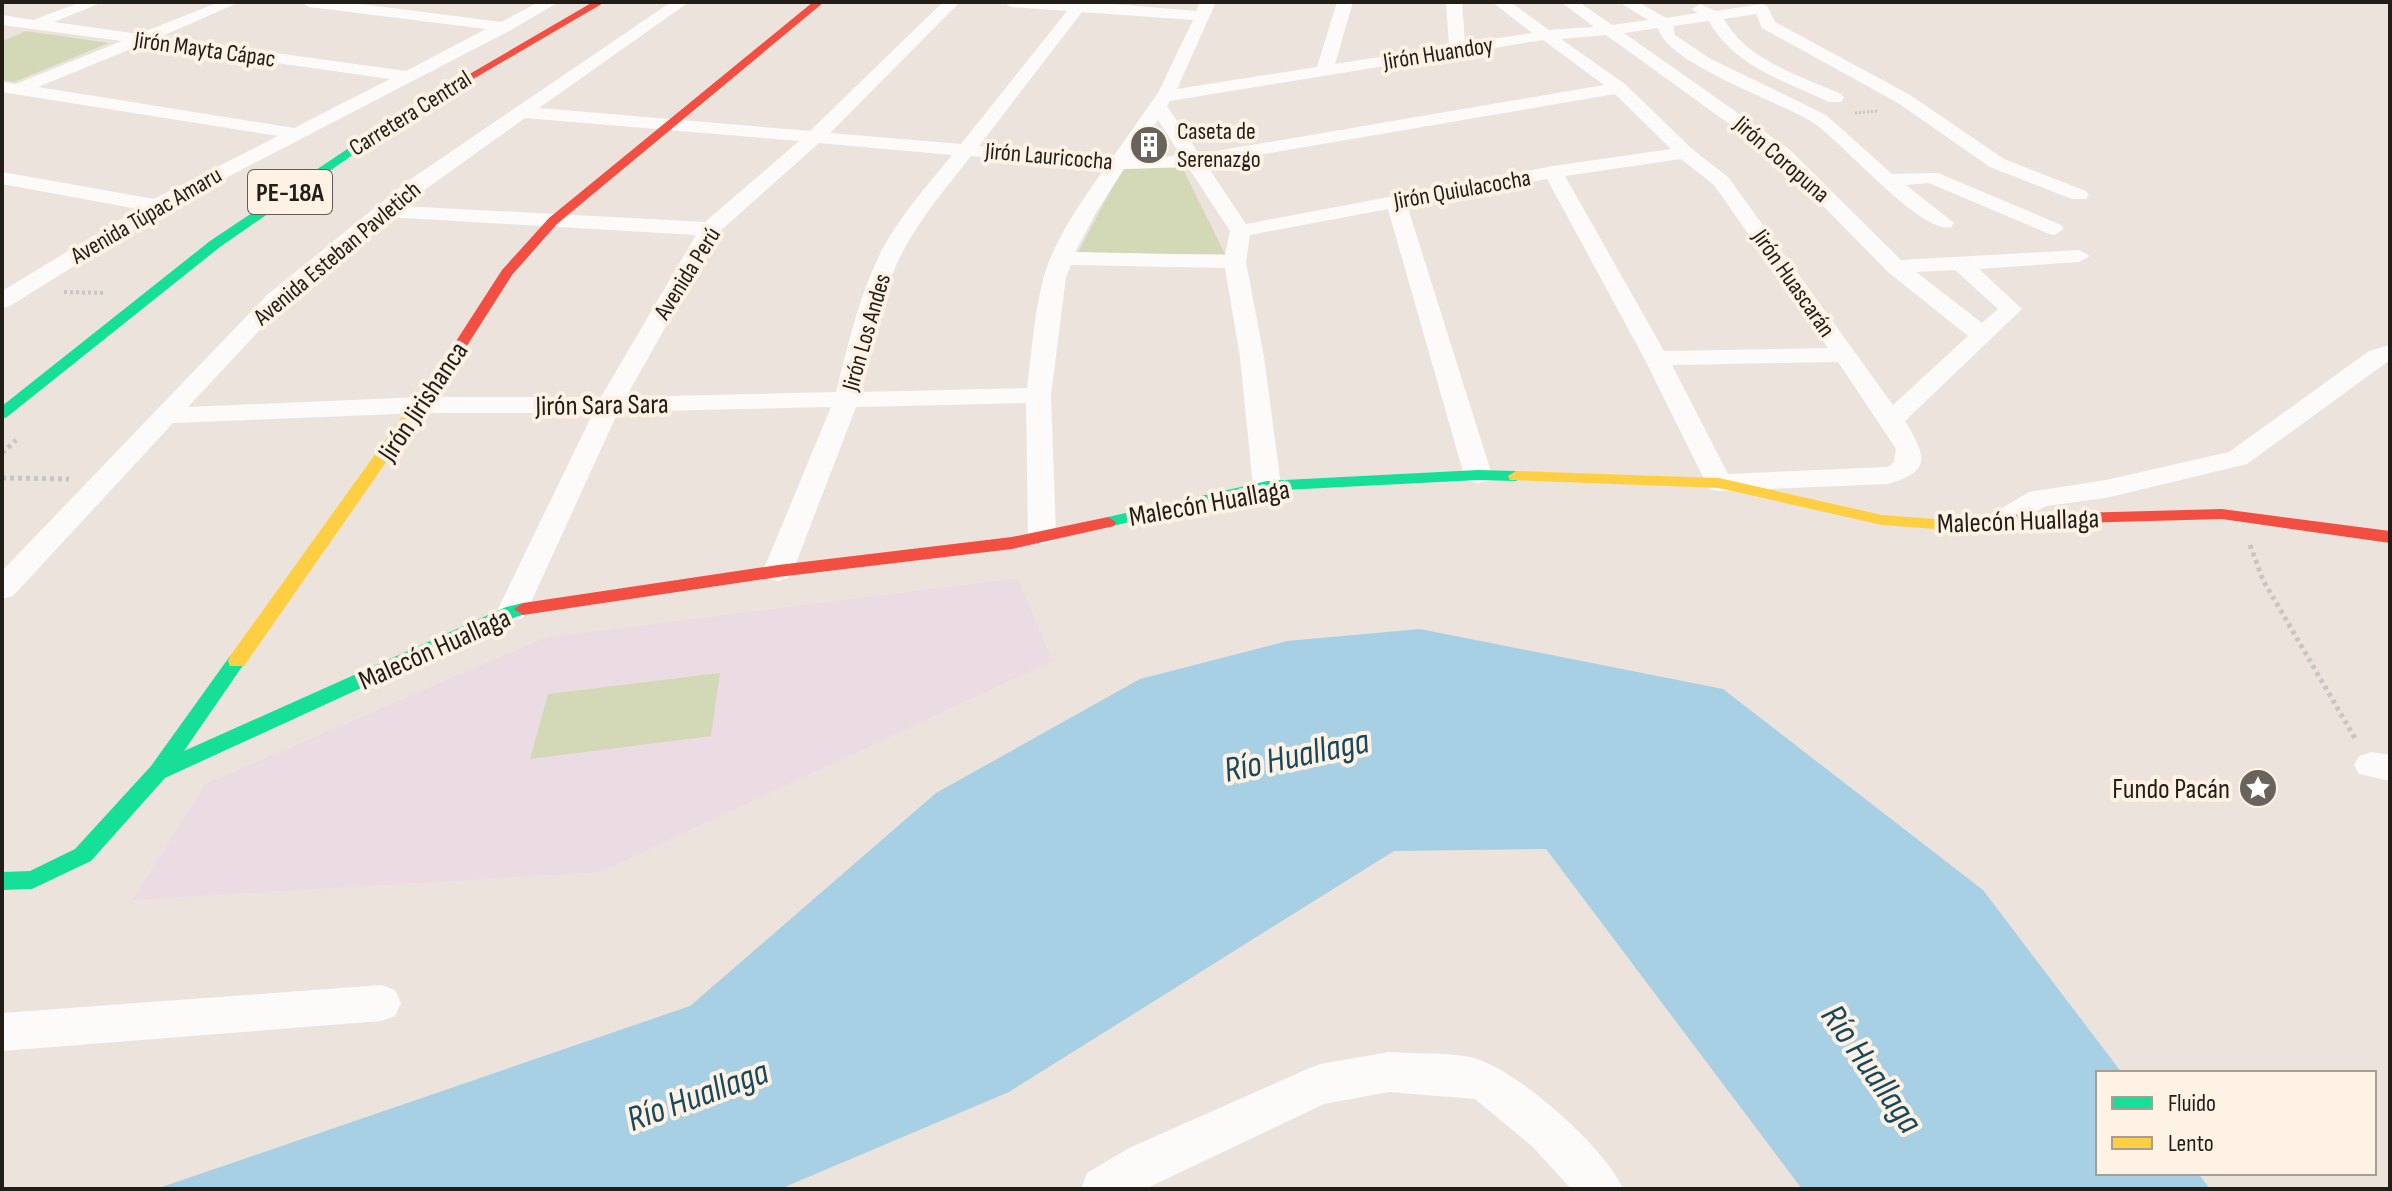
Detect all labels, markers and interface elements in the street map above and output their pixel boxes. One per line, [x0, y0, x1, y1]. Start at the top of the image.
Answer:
street label: Jirón Mayta Cápac [132, 25, 277, 74]
street label: Jirón Huandoy [1380, 31, 1495, 77]
street label: Carretera Central [344, 64, 477, 163]
street label: Jirón Coropuna [1727, 109, 1835, 209]
place label: Caseta de Serenazgo [1177, 117, 1261, 174]
building icon: Caseta de Serenazgo [1128, 124, 1170, 166]
street label: Jirón Lauricocha [983, 136, 1114, 177]
street label: Avenida Túpac Amaru [65, 161, 227, 271]
street label: Jirón Quiulacocha [1390, 163, 1533, 216]
road number: PE-18A [248, 170, 332, 214]
street label: Avenida Esteban Pavletich [247, 175, 427, 332]
street label: Avenida Perú [647, 222, 727, 326]
street label: Jirón Huascarán [1745, 223, 1841, 343]
street label: Jirón Los Andes [836, 270, 897, 395]
street label: Jirón Jirishanca [371, 336, 475, 469]
street label: Jirón Sara Sara [534, 388, 669, 423]
street label: Malecón Huallaga [1126, 473, 1292, 534]
street label: Malecón Huallaga [1936, 502, 2100, 541]
street label: Malecón Huallaga [354, 601, 516, 697]
water label: Río Huallaga [1220, 720, 1373, 793]
place icon: Fundo Pacán [2237, 767, 2279, 809]
place label: Fundo Pacán [2112, 773, 2230, 806]
water label: Río Huallaga [1811, 997, 1931, 1142]
water label: Río Huallaga [621, 1051, 775, 1142]
legend [2096, 1071, 2376, 1175]
text: Fluido [2168, 1089, 2216, 1118]
text: Lento [2168, 1129, 2214, 1158]

